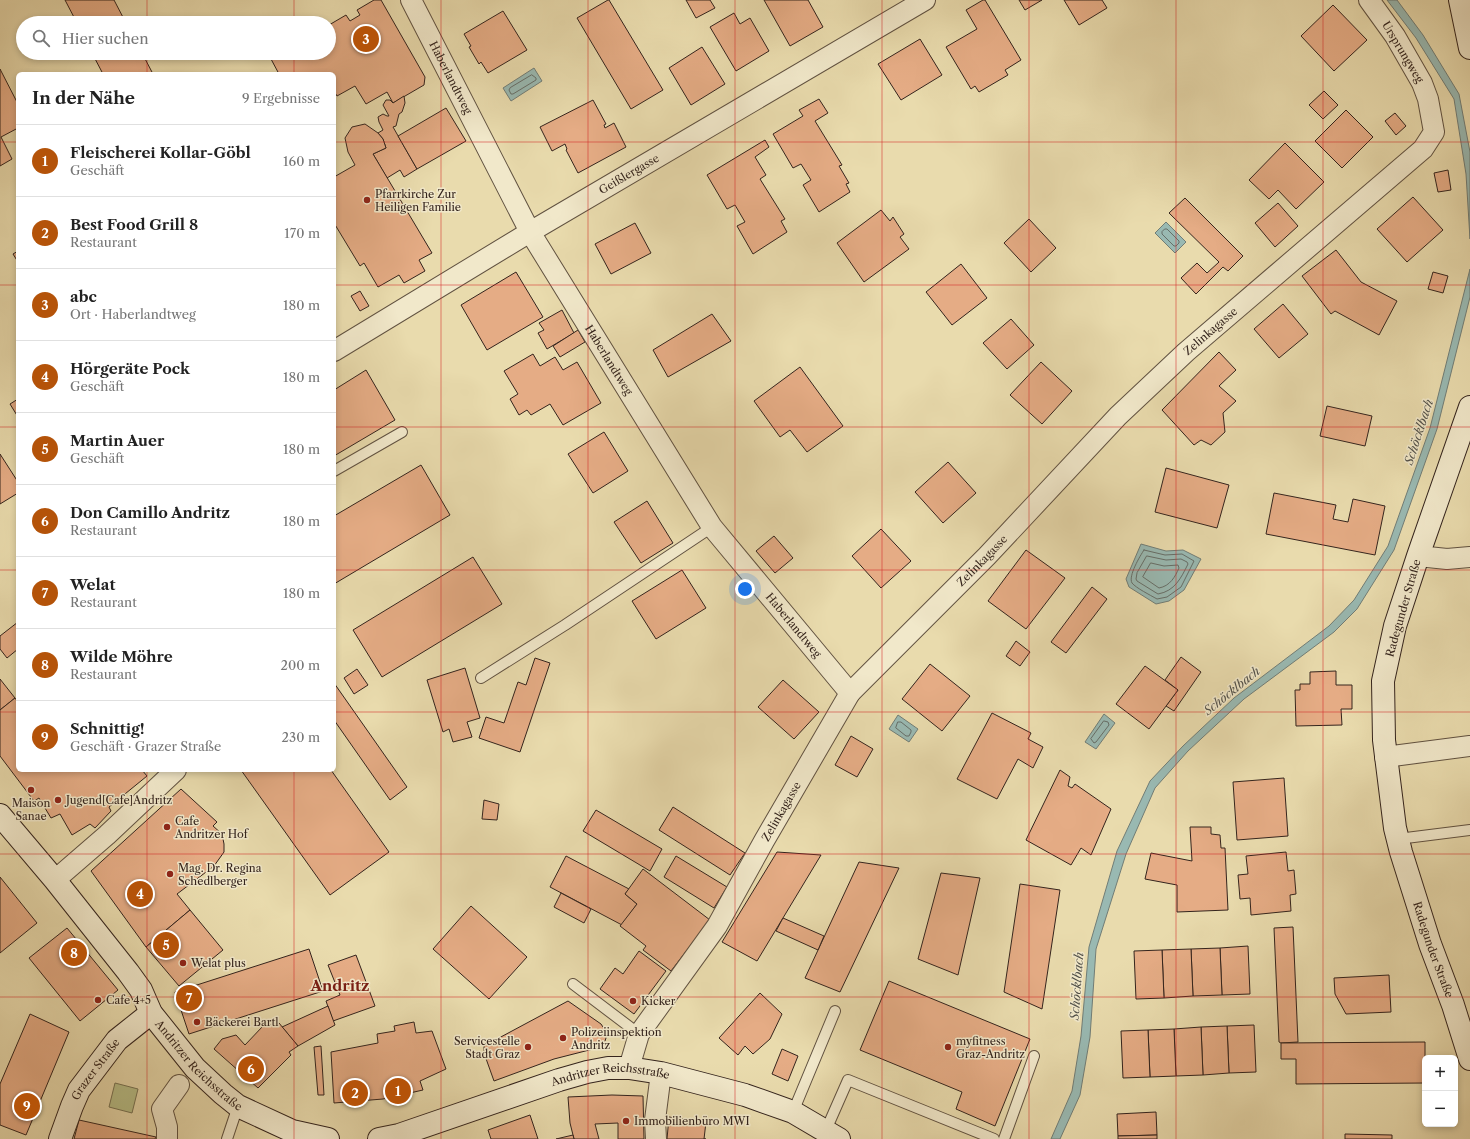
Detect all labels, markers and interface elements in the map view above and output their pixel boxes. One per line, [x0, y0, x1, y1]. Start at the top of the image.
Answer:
search box [16, 16, 336, 60]
street label: Ursprungweg [1379, 19, 1427, 85]
pin: 3 [353, 24, 379, 54]
icon: search [30, 27, 52, 49]
text: Hier suchen [62, 29, 149, 48]
street label: Haberlandtweg [426, 39, 475, 116]
text: In der Nähe [32, 88, 135, 108]
text: 9 Ergebnisse [242, 90, 320, 106]
text: Fleischerei Kollar-Göbl [70, 143, 251, 162]
street label: Geißlergasse [596, 151, 662, 197]
text: 1 [42, 153, 48, 169]
text: 160 m [283, 153, 320, 169]
text: Geschäft [70, 162, 124, 178]
place label: Pfarrkirche Zur Heiligen Familie [375, 187, 461, 214]
marker: Pfarrkirche Zur Heiligen Familie [362, 195, 372, 205]
text: Best Food Grill 8 [70, 215, 198, 234]
text: 2 [41, 225, 49, 241]
text: 170 m [284, 225, 320, 241]
text: Restaurant [70, 234, 137, 250]
text: abc [70, 287, 97, 306]
text: 3 [41, 297, 49, 313]
text: 180 m [283, 297, 320, 313]
street label: Zelinkagasse [1181, 304, 1240, 358]
text: Ort · Haberlandtweg [70, 306, 196, 322]
street label: Haberlandtweg [582, 322, 636, 398]
text: Hörgeräte Pock [70, 359, 190, 378]
text: 4 [41, 369, 49, 385]
text: 180 m [283, 369, 320, 385]
text: Geschäft [70, 378, 124, 394]
water label: Schöcklbach [1401, 397, 1436, 467]
text: Martin Auer [70, 431, 164, 450]
text: 5 [41, 441, 49, 457]
text: 180 m [283, 441, 320, 457]
text: Geschäft [70, 450, 124, 466]
text: Don Camillo Andritz [70, 503, 230, 522]
text: 6 [41, 513, 49, 529]
text: 180 m [283, 513, 320, 529]
text: Restaurant [70, 522, 137, 538]
street label: Zelinkagasse [954, 532, 1010, 589]
street label: Radegunder Straße [1382, 558, 1424, 658]
text: Welat [70, 575, 116, 594]
your location [735, 579, 755, 599]
text: 7 [42, 585, 48, 601]
text: 180 m [283, 585, 320, 601]
street label: Haberlandtweg [763, 590, 825, 661]
text: Restaurant [70, 594, 137, 610]
text: Wilde Möhre [70, 647, 173, 666]
text: 8 [41, 657, 49, 673]
text: 200 m [280, 657, 320, 673]
water label: Schöcklbach [1200, 663, 1263, 718]
text: Restaurant [70, 666, 137, 682]
text: Schnittig! [70, 719, 145, 738]
text: 9 [41, 729, 49, 745]
text: 230 m [282, 729, 320, 745]
text: Geschäft · Grazer Straße [70, 738, 221, 754]
street label: Zelinkagasse [758, 779, 804, 844]
marker: Maison Sanae [26, 785, 36, 795]
place label: Jugend[Cafe]Andritz [64, 793, 173, 807]
marker: Jugend[Cafe]Andritz [53, 795, 63, 805]
place label: Maison Sanae [12, 796, 50, 823]
place label: Cafe Andritzer Hof [174, 814, 250, 841]
marker: Cafe Andritzer Hof [162, 822, 172, 832]
place label: Mag. Dr. Regina Schedlberger [178, 861, 262, 888]
marker: Mag. Dr. Regina Schedlberger [165, 869, 175, 879]
pin: 4 [127, 879, 153, 909]
street label: Radegunder Straße [1410, 900, 1457, 1000]
pin: 5 [153, 930, 179, 960]
pin: 8 [61, 938, 87, 968]
water label: Schöcklbach [1067, 951, 1086, 1021]
place label: Welat plus [190, 956, 246, 970]
marker: Welat plus [178, 958, 188, 968]
district label: Andritz [309, 976, 370, 995]
pin: 7 [176, 983, 202, 1013]
place label: Cafe 4+5 [106, 993, 151, 1007]
place label: Kicker [641, 994, 676, 1008]
marker: Cafe 4+5 [93, 995, 103, 1005]
marker: Kicker [628, 996, 638, 1006]
place label: Bäckerei Bartl [205, 1015, 279, 1029]
street label: Andritzer Reichsstraße [152, 1016, 244, 1114]
marker: Bäckerei Bartl [192, 1017, 202, 1027]
place label: Polizeiinspektion Andritz [570, 1025, 662, 1052]
marker: Polizeiinspektion Andritz [558, 1033, 568, 1043]
place label: Servicestelle Stadt Graz [454, 1034, 520, 1061]
place label: myfitness Graz-Andritz [956, 1034, 1025, 1061]
street label: Grazer Straße [69, 1036, 123, 1102]
marker: Servicestelle Stadt Graz [523, 1042, 533, 1052]
marker: myfitness Graz-Andritz [943, 1042, 953, 1052]
pin: 6 [238, 1054, 264, 1084]
map controls [1422, 1055, 1458, 1127]
button: + [1422, 1055, 1458, 1091]
street label: Andritzer Reichsstraße [548, 1060, 671, 1090]
pin: 1 [385, 1076, 411, 1106]
pin: 2 [342, 1078, 368, 1108]
pin: 9 [14, 1091, 40, 1121]
button: − [1422, 1091, 1458, 1127]
place label: Immobilienbüro MWI [634, 1114, 750, 1128]
marker: Immobilienbüro MWI [621, 1116, 631, 1126]

